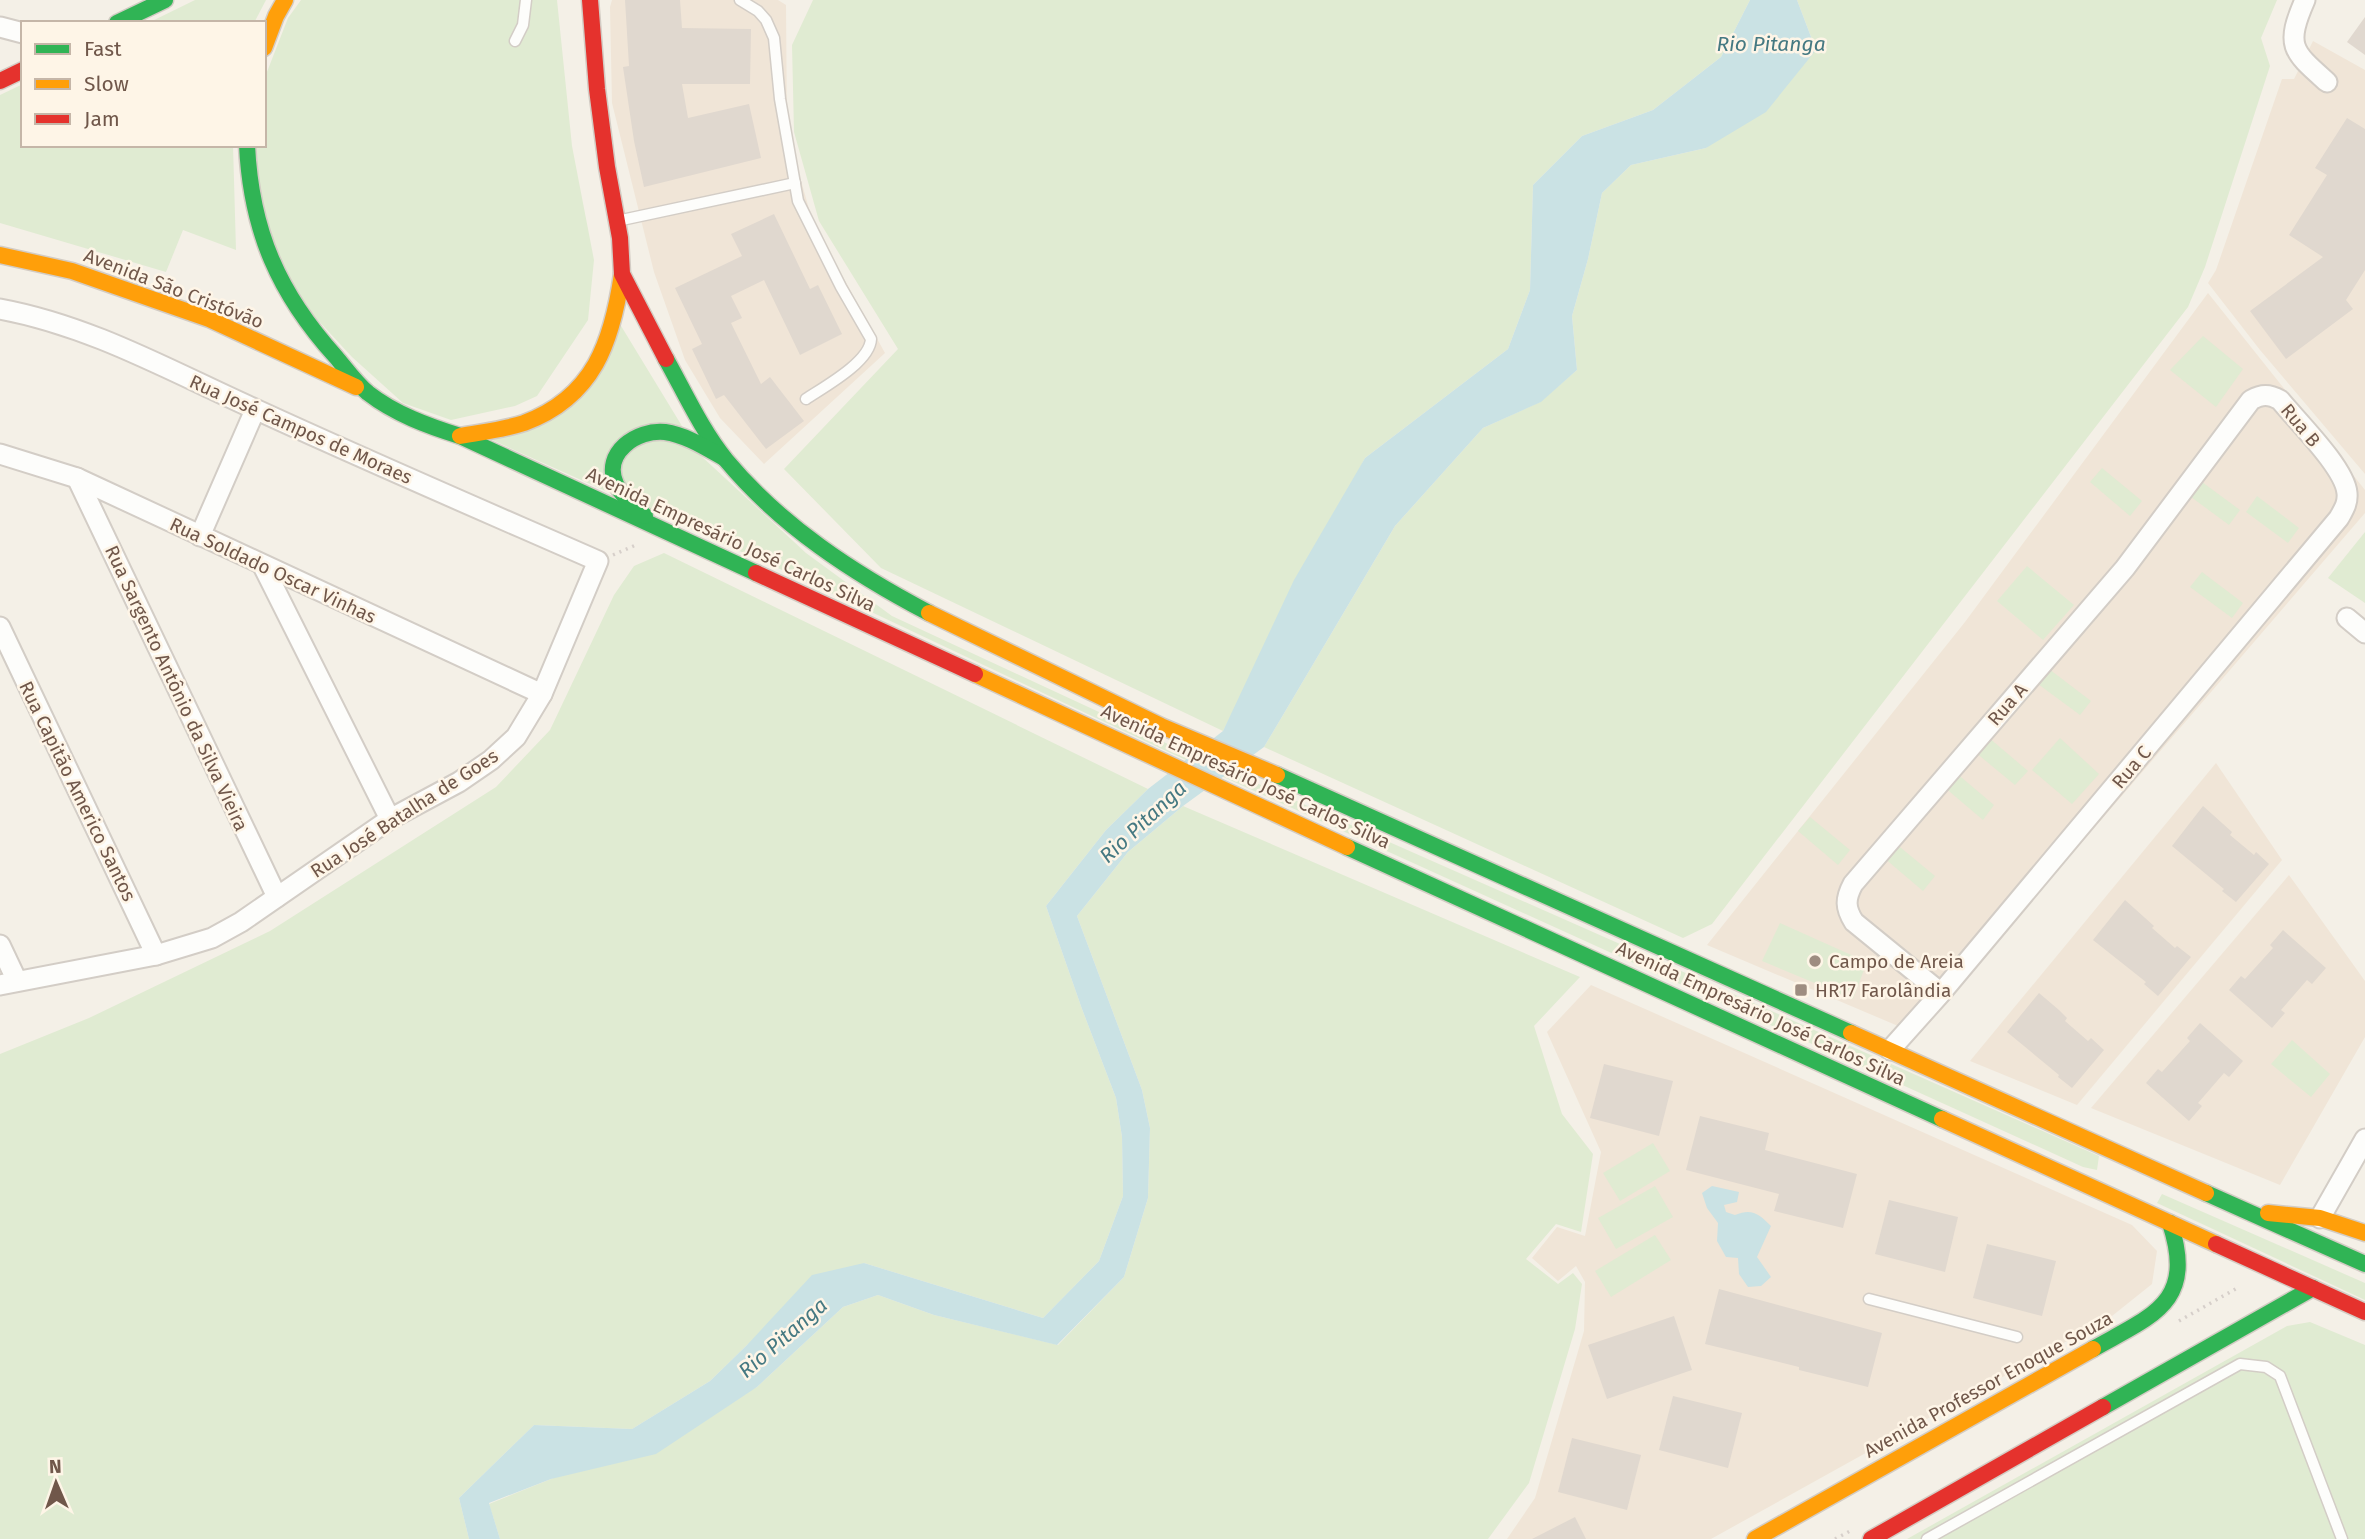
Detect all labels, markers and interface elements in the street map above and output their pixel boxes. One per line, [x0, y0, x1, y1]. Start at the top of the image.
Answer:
legend [21, 21, 266, 147]
water label: Rio Pitanga [1716, 31, 1826, 57]
text: Fast [84, 36, 122, 62]
text: Slow [84, 71, 129, 97]
text: Jam [84, 106, 120, 132]
street label: Avenida São Cristóvão [81, 244, 267, 333]
street label: Rua José Campos de Moraes [186, 370, 416, 489]
street label: Rua B [2276, 399, 2325, 452]
street label: Avenida Empresário José Carlos Silva [583, 462, 879, 617]
street label: Rua Soldado Oscar Vinhas [166, 513, 380, 628]
street label: Rua Sargento Antônio da Silva Vieira [100, 542, 253, 835]
street label: Rua Capitão Americo Santos [14, 677, 141, 905]
street label: Rua A [1983, 678, 2032, 730]
street label: Avenida Empresário José Carlos Silva [1098, 699, 1394, 854]
street label: Rua C [2107, 741, 2156, 793]
street label: Rua José Batalha de Goes [306, 744, 502, 883]
water label: Rio Pitanga [1094, 775, 1192, 869]
street label: Avenida Empresário José Carlos Silva [1613, 936, 1909, 1091]
place label: Campo de Areia [1829, 950, 1964, 973]
marker: Campo de Areia [1807, 953, 1823, 969]
place label: HR17 Farolândia [1815, 979, 1951, 1002]
marker: HR17 Farolândia [1793, 982, 1809, 998]
water label: Rio Pitanga [733, 1292, 833, 1384]
street label: Avenida Professor Enoque Souza [1860, 1306, 2117, 1463]
north arrow [21, 1448, 91, 1518]
text: N [49, 1455, 62, 1478]

